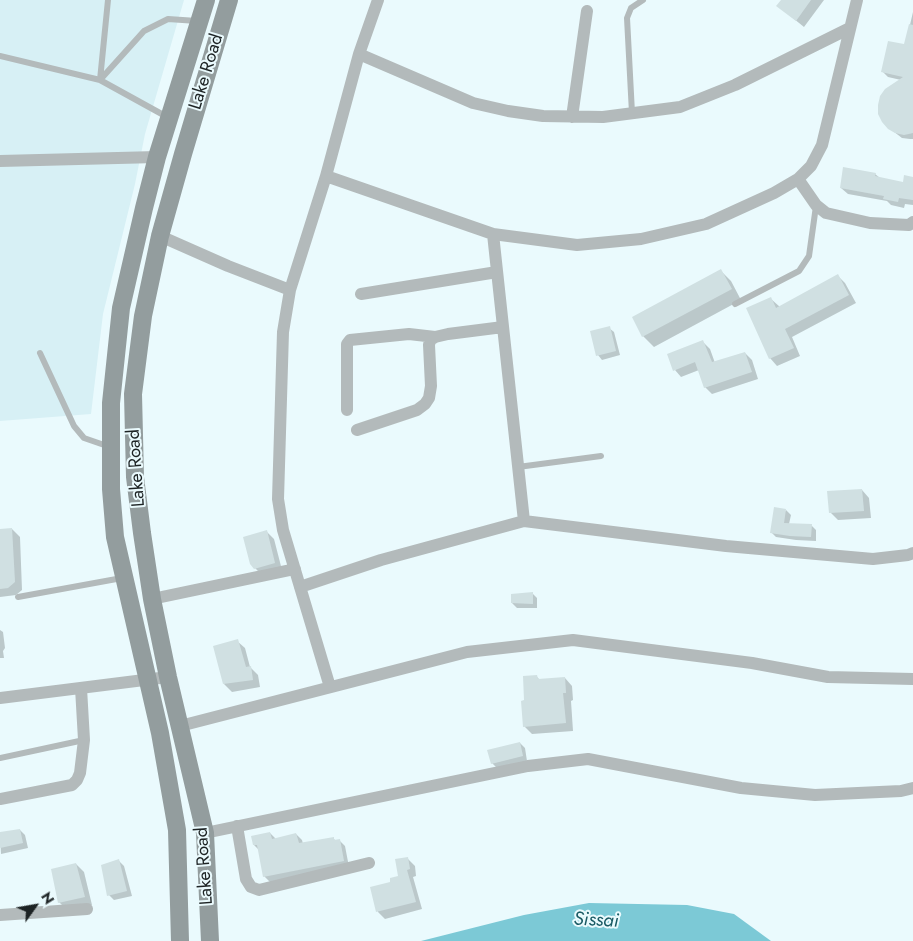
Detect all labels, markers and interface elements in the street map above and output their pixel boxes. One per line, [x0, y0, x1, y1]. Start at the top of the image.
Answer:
street label: Lake Road [185, 32, 229, 112]
street label: Lake Road [124, 428, 150, 508]
street label: Lake Road [192, 826, 218, 906]
north arrow [10, 881, 60, 931]
text: N [36, 888, 59, 908]
water label: Sissai [573, 908, 619, 934]

